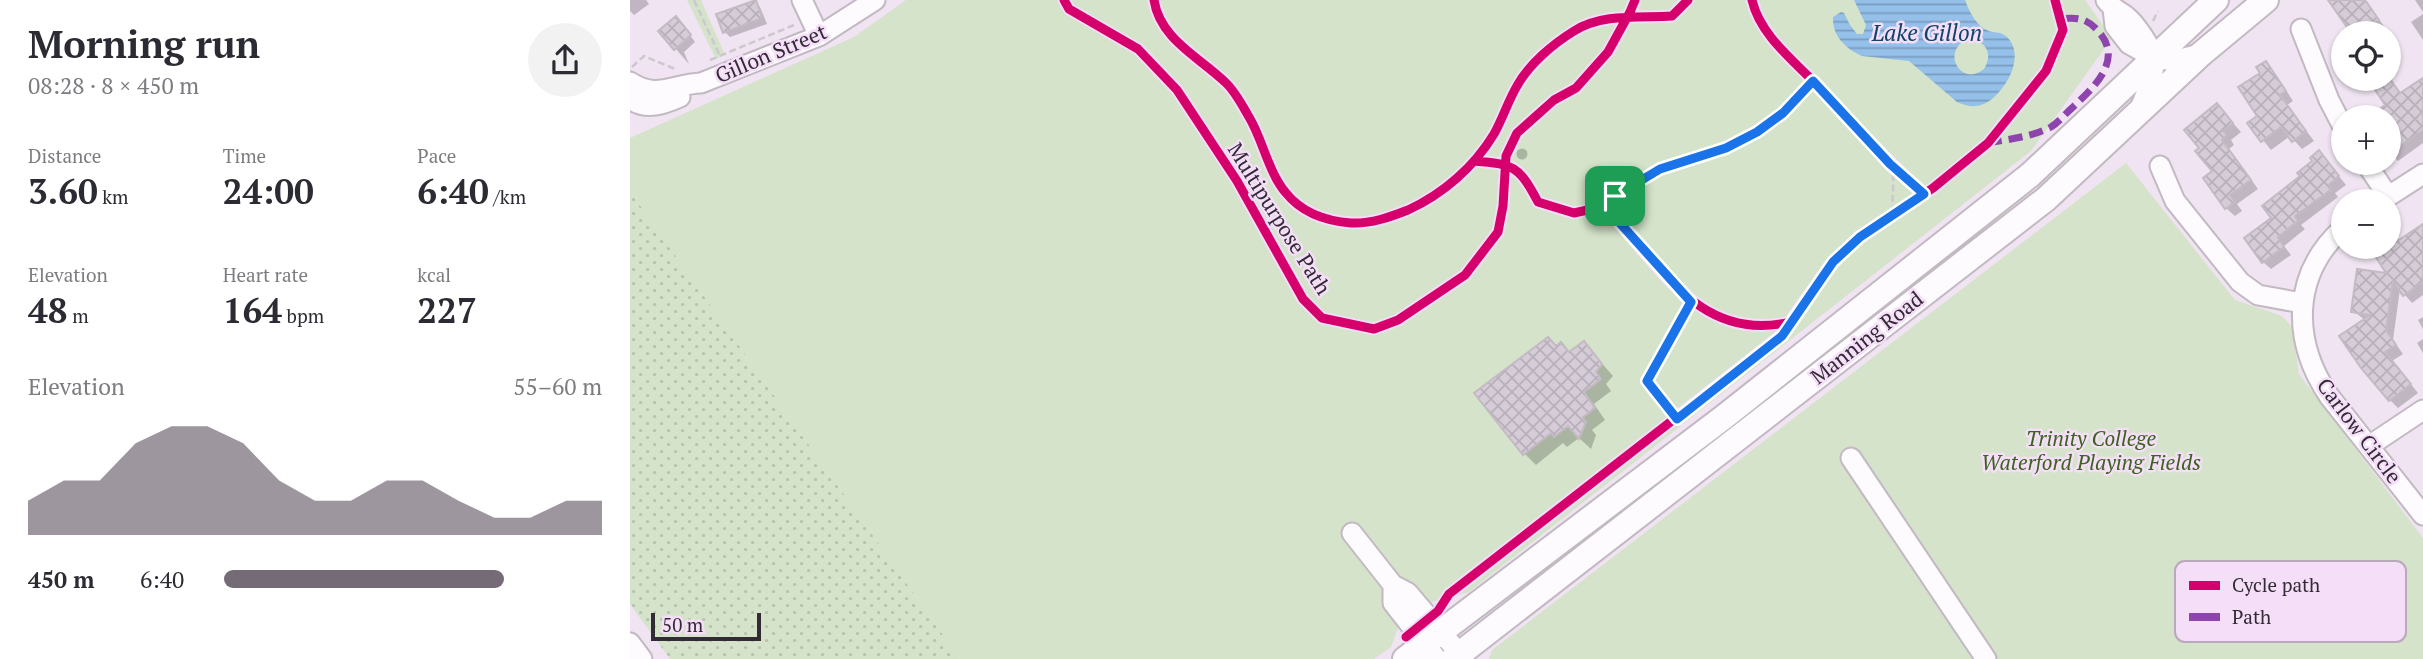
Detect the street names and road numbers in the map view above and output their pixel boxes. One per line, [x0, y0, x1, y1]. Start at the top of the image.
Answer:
street label: Gillon Street [711, 17, 831, 89]
street label: Multipurpose Path [1222, 137, 1338, 300]
street label: Manning Road [1804, 284, 1929, 390]
street label: Carlow Circle [2311, 372, 2409, 489]

